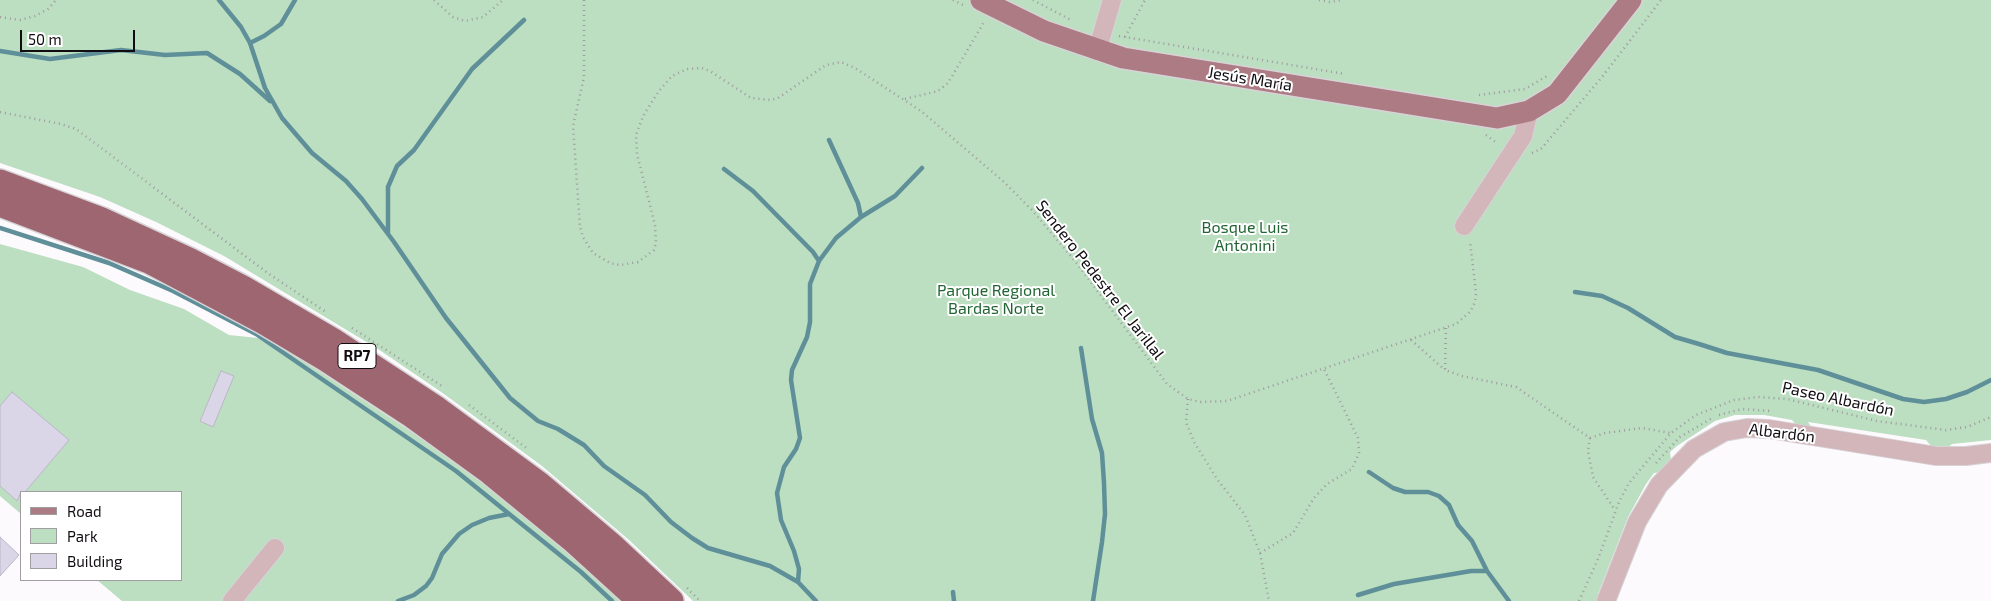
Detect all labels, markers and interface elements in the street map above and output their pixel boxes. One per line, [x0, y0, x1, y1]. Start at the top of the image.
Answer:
scale bar [22, 20, 138, 52]
text: 50 m [28, 30, 62, 48]
street label: Jesús María [1207, 63, 1293, 95]
street label: Sendero Pedestre El Jarillal [1032, 197, 1168, 363]
park label: Bosque Luis Antonini [1202, 218, 1288, 256]
park label: Parque Regional Bardas Norte [937, 281, 1055, 319]
road number: RP7 [338, 344, 376, 368]
street label: Paseo Albardón [1780, 378, 1896, 420]
street label: Albardón [1748, 419, 1816, 447]
legend [20, 491, 182, 581]
text: Road [67, 502, 102, 520]
text: Park [67, 527, 98, 545]
text: Building [67, 552, 122, 570]

